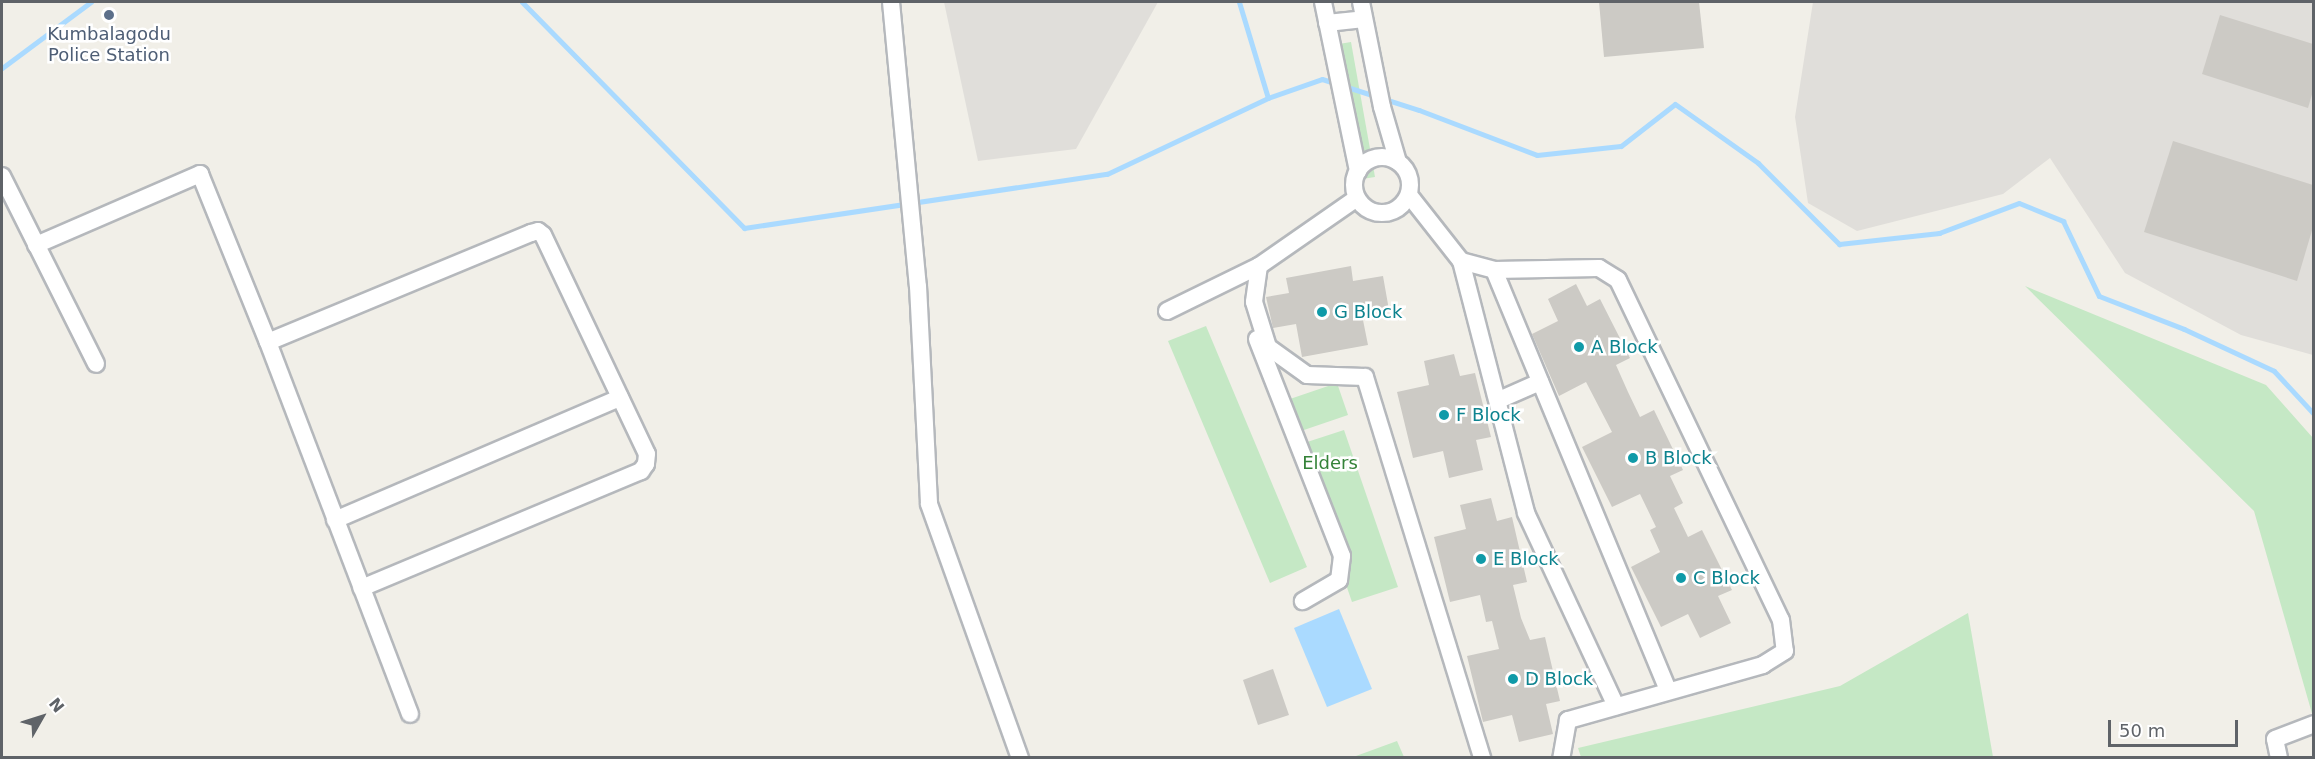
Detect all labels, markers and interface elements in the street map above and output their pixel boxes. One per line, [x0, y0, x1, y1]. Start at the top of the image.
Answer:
marker: Kumbalagodu Police Station [102, 8, 116, 22]
place label: Kumbalagodu Police Station [47, 24, 171, 66]
place label: G Block [1334, 301, 1402, 323]
marker: G Block [1315, 305, 1329, 319]
place label: A Block [1591, 336, 1658, 358]
marker: A Block [1572, 340, 1586, 354]
place label: F Block [1456, 404, 1521, 426]
marker: F Block [1437, 408, 1451, 422]
place label: B Block [1645, 447, 1712, 469]
marker: B Block [1626, 451, 1640, 465]
park label: Elders [1302, 452, 1358, 474]
place label: E Block [1493, 548, 1559, 570]
marker: E Block [1474, 552, 1488, 566]
place label: C Block [1693, 567, 1760, 589]
marker: C Block [1674, 571, 1688, 585]
place label: D Block [1525, 668, 1593, 690]
marker: D Block [1506, 672, 1520, 686]
north arrow [12, 687, 72, 747]
text: N [45, 694, 68, 717]
scale bar [2111, 708, 2242, 746]
text: 50 m [2119, 720, 2165, 741]

